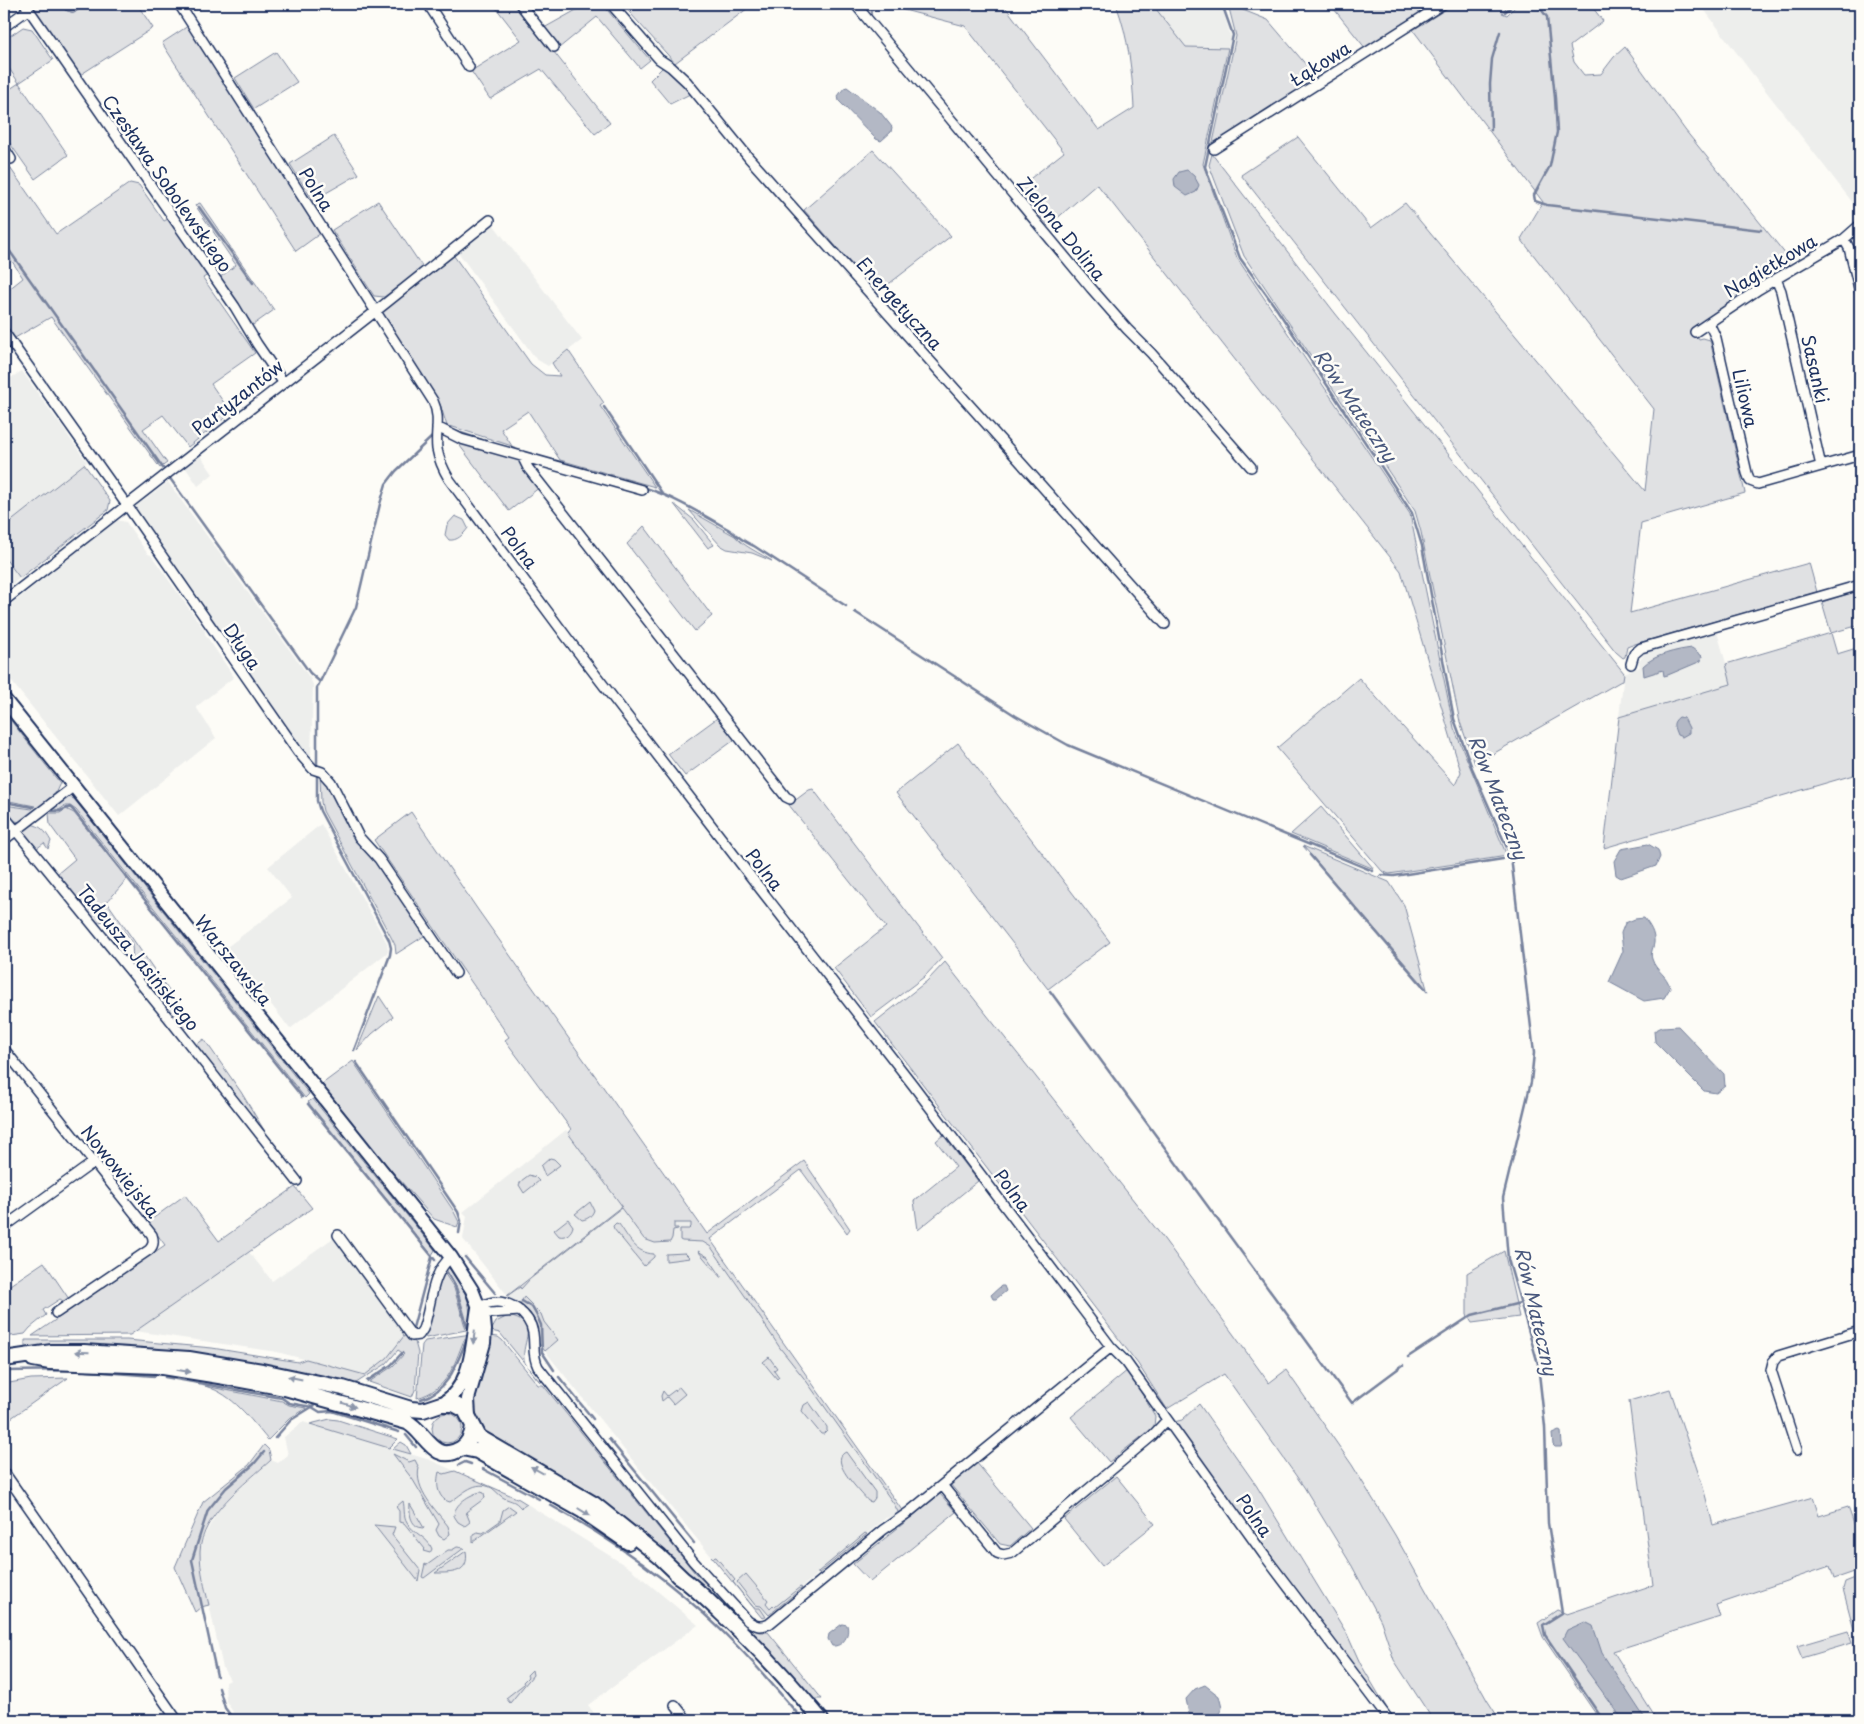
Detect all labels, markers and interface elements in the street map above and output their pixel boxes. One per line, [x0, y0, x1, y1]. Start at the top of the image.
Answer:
street label: Łąkowa [1284, 33, 1356, 93]
street label: Czesława Sobolewskiego [96, 89, 240, 277]
street label: Polna [293, 162, 341, 217]
street label: Zielona Dolina [1011, 170, 1113, 287]
street label: Nagietkowa [1719, 226, 1822, 303]
street label: Energetyczna [851, 250, 950, 356]
street label: Sasanki [1795, 332, 1837, 406]
water label: Rów Mateczny [1308, 343, 1405, 468]
street label: Partyzantów [185, 352, 289, 442]
street label: Liliowa [1726, 366, 1766, 431]
street label: Polna [495, 520, 546, 575]
street label: Długa [218, 617, 269, 675]
water label: Rów Mateczny [1462, 731, 1536, 864]
street label: Polna [740, 842, 791, 897]
street label: Tadeusza Jasińskiego [71, 878, 207, 1036]
street label: Warszawska [189, 909, 280, 1012]
street label: Nowowiejska [75, 1119, 167, 1224]
street label: Polna [988, 1163, 1039, 1218]
water label: Rów Mateczny [1509, 1244, 1566, 1379]
one-way arrow [470, 1330, 478, 1346]
one-way arrow [73, 1348, 89, 1356]
one-way arrow [176, 1367, 192, 1375]
one-way arrow [287, 1374, 302, 1382]
one-way arrow [342, 1402, 357, 1410]
one-way arrow [530, 1466, 545, 1474]
street label: Polna [1230, 1488, 1280, 1543]
one-way arrow [577, 1507, 590, 1517]

